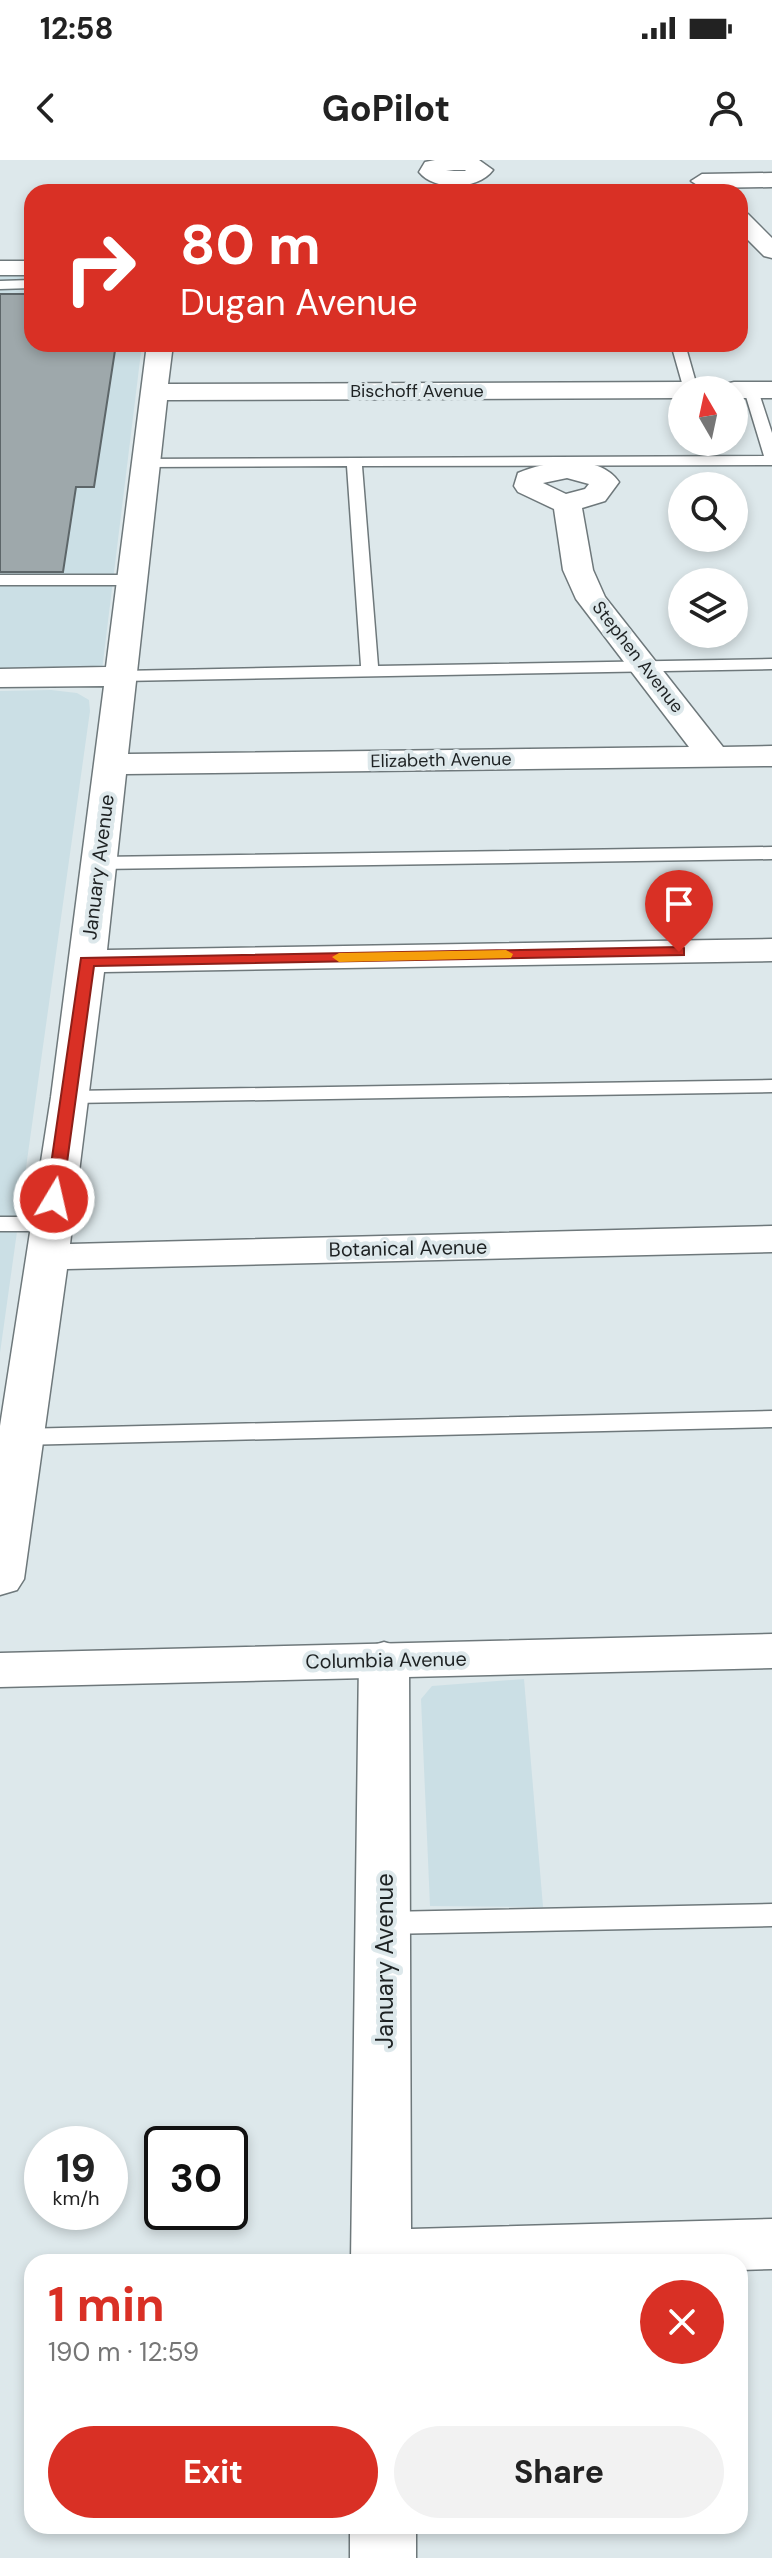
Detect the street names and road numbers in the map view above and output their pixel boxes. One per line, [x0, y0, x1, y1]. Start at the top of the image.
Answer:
street label: Bischoff Avenue [350, 379, 484, 403]
street label: Stephen Avenue [587, 596, 689, 718]
street label: Elizabeth Avenue [370, 747, 512, 773]
street label: January Avenue [76, 793, 120, 941]
street label: Botanical Avenue [328, 1234, 488, 1262]
street label: Columbia Avenue [305, 1646, 467, 1674]
street label: January Avenue [369, 1873, 400, 2049]

